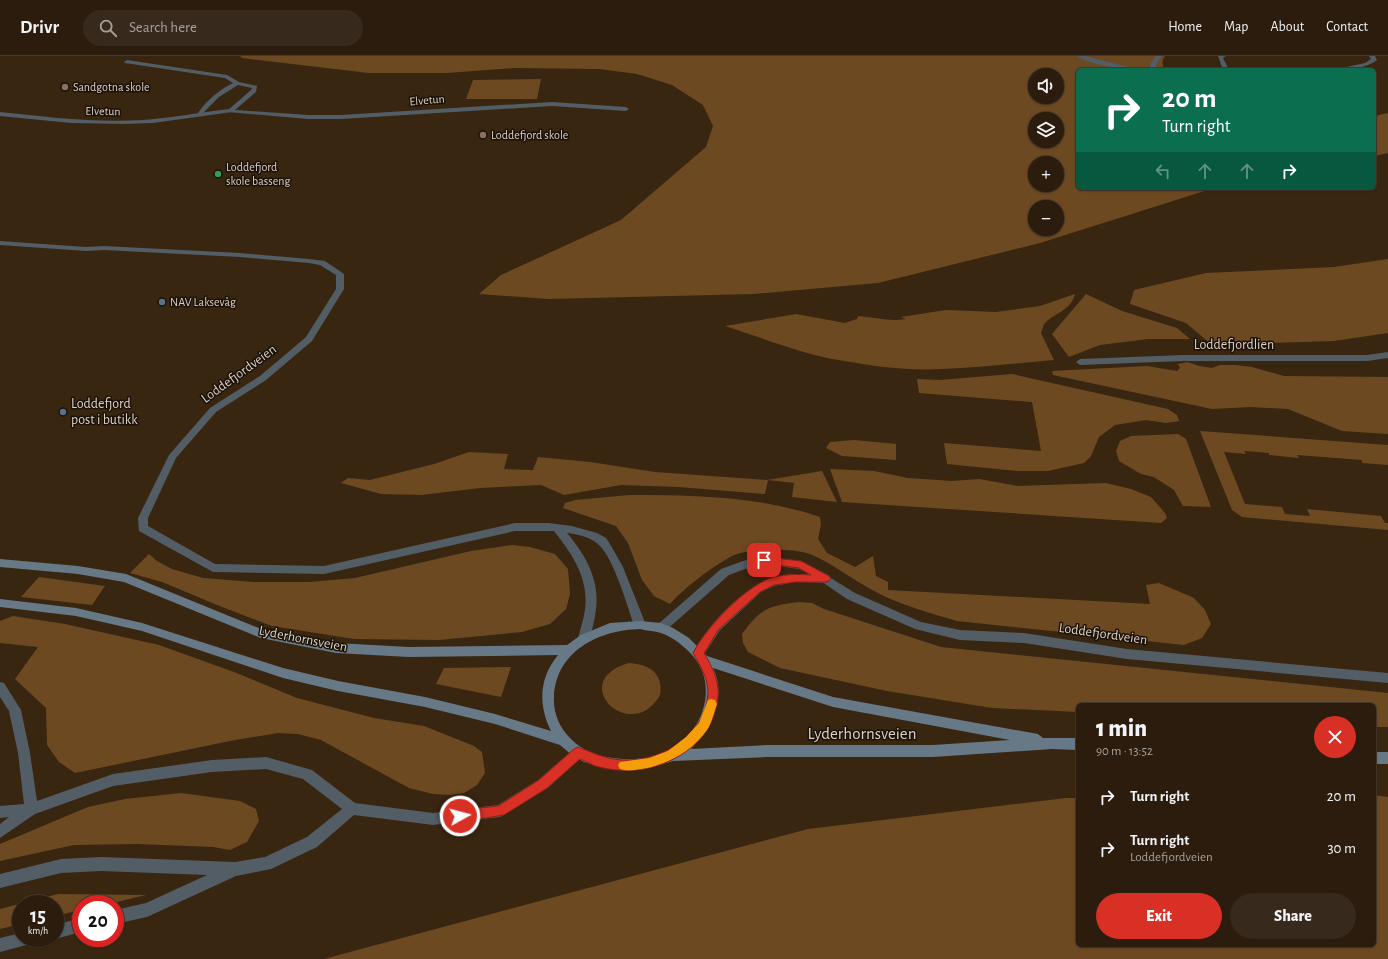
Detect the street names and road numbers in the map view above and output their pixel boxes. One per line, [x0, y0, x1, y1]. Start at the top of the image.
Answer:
street label: Elvetun [409, 92, 445, 108]
street label: Elvetun [85, 105, 121, 117]
street label: Loddefjordlien [1194, 338, 1274, 352]
street label: Loddefjordveien [199, 342, 279, 406]
street label: Loddefjordveien [1058, 621, 1148, 647]
street label: Lyderhornsveien [258, 624, 348, 654]
street label: Lyderhornsveien [808, 725, 916, 743]

